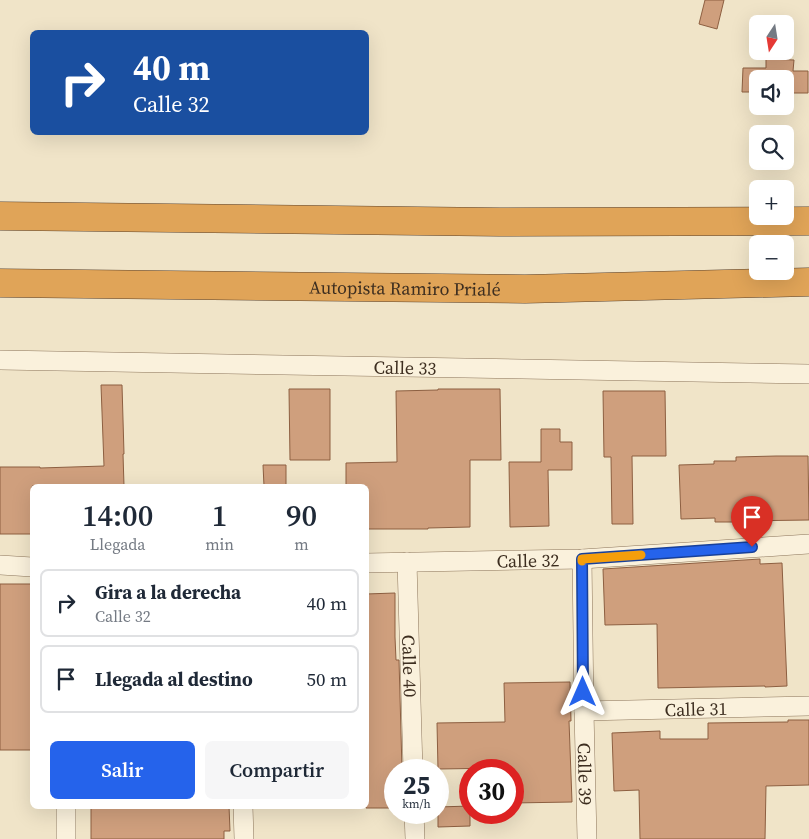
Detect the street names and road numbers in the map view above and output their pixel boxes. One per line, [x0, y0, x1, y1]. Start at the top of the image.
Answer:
street label: Autopista Ramiro Prialé [309, 274, 501, 301]
street label: Calle 33 [373, 354, 436, 380]
street label: Calle 32 [496, 547, 560, 573]
street label: Calle 40 [397, 634, 423, 698]
street label: Calle 31 [664, 695, 728, 722]
street label: Calle 39 [572, 742, 599, 806]

